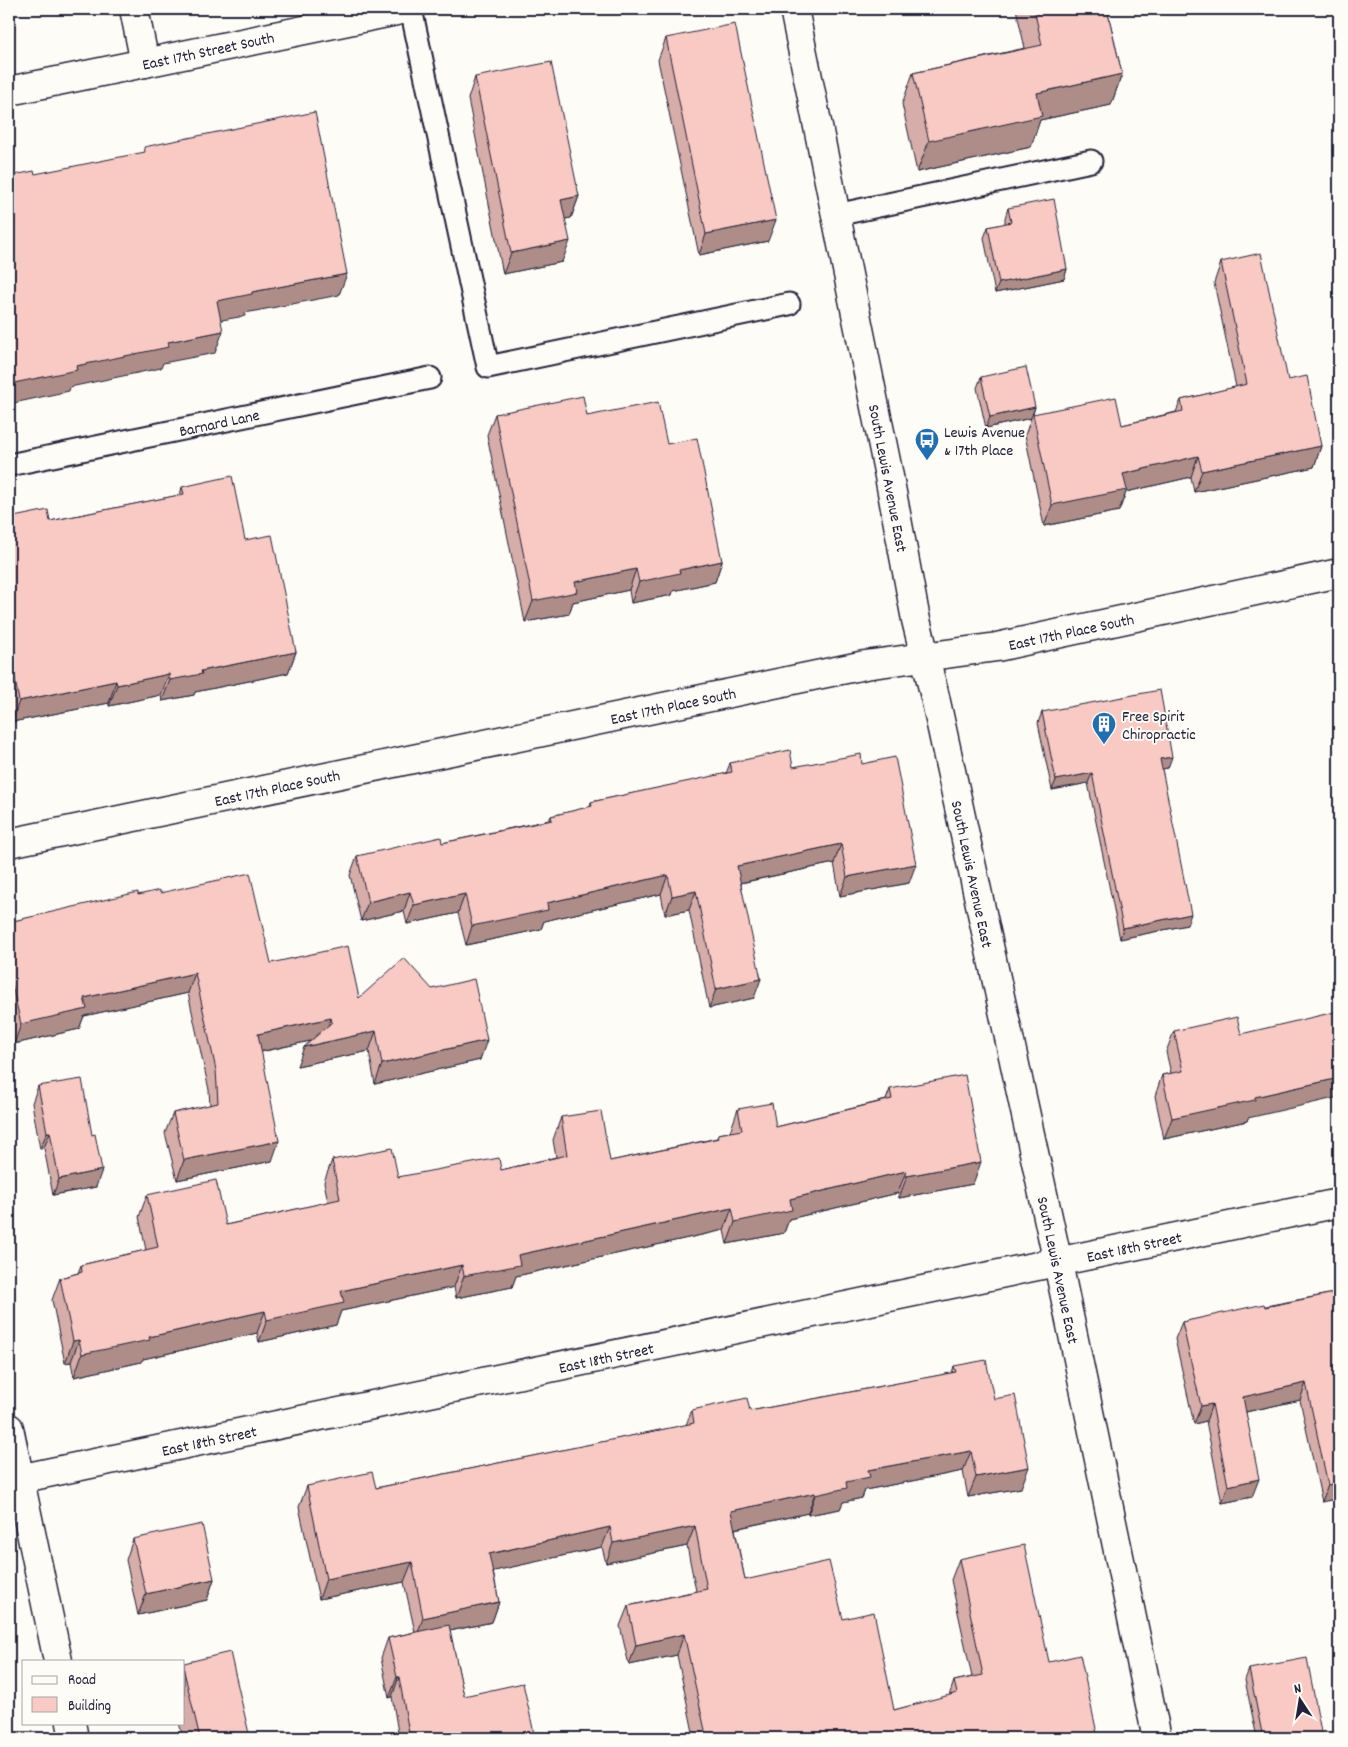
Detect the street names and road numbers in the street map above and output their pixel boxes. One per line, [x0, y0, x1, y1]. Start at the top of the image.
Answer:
street label: East 17th Street South [140, 27, 277, 78]
street label: South Lewis Avenue East [861, 403, 912, 554]
street label: Barnard Lane [177, 405, 262, 444]
street label: East 17th Place South [1007, 609, 1136, 658]
street label: East 17th Place South [609, 683, 738, 732]
street label: East 17th Place South [213, 765, 342, 814]
street label: South Lewis Avenue East [944, 799, 997, 950]
street label: South Lewis Avenue East [1030, 1195, 1083, 1346]
street label: East 18th Street [1085, 1227, 1184, 1270]
street label: East 18th Street [557, 1338, 656, 1381]
street label: East 18th Street [160, 1421, 259, 1464]

